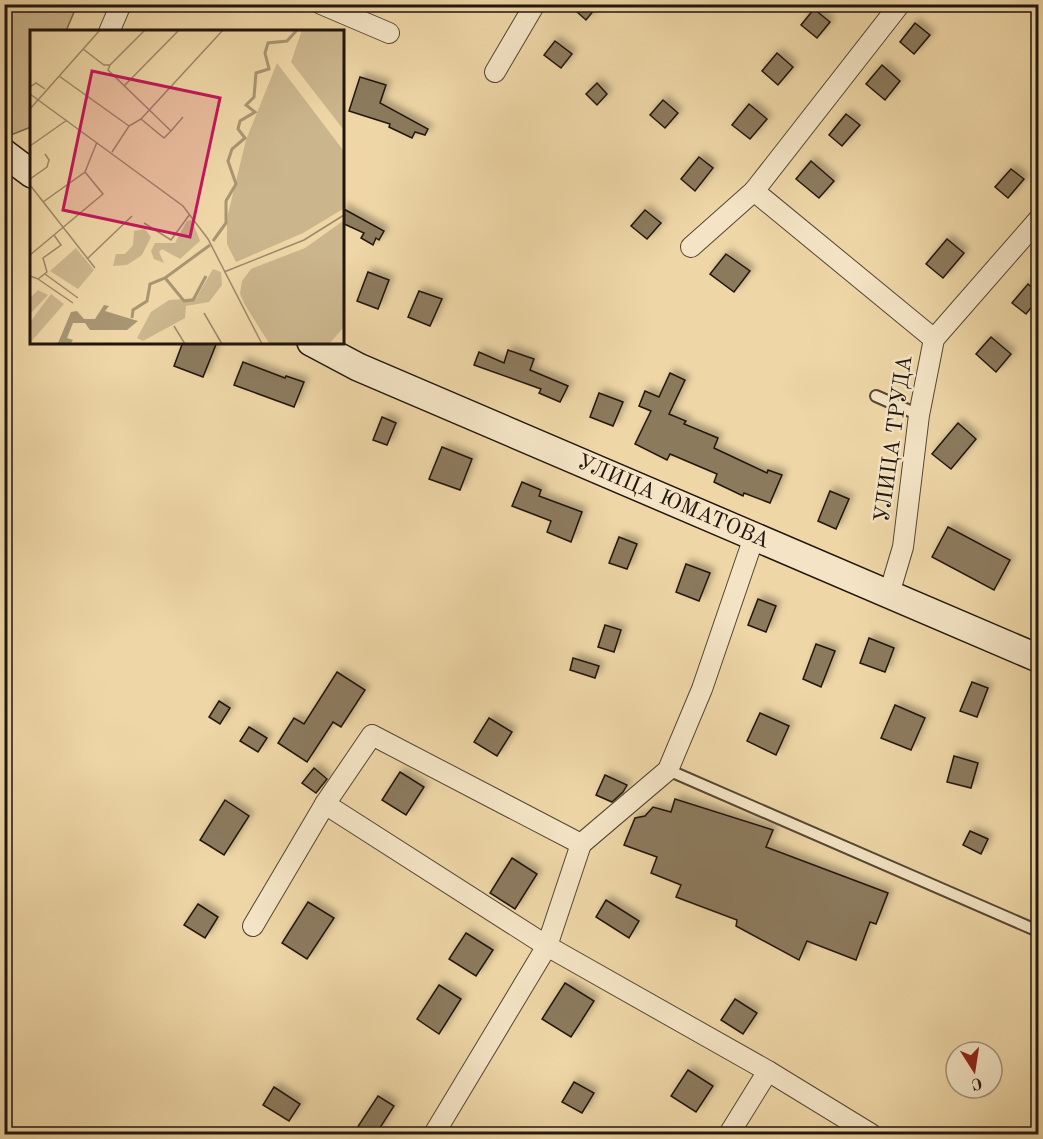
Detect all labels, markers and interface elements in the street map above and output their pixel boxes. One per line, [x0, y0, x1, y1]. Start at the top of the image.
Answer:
inset map [30, 30, 344, 344]
street label: УЛИЦА ТРУДА [871, 354, 917, 524]
street label: УЛИЦА ЮМАТОВА [573, 451, 773, 553]
north arrow [944, 1040, 1004, 1100]
text: С [970, 1074, 984, 1092]

